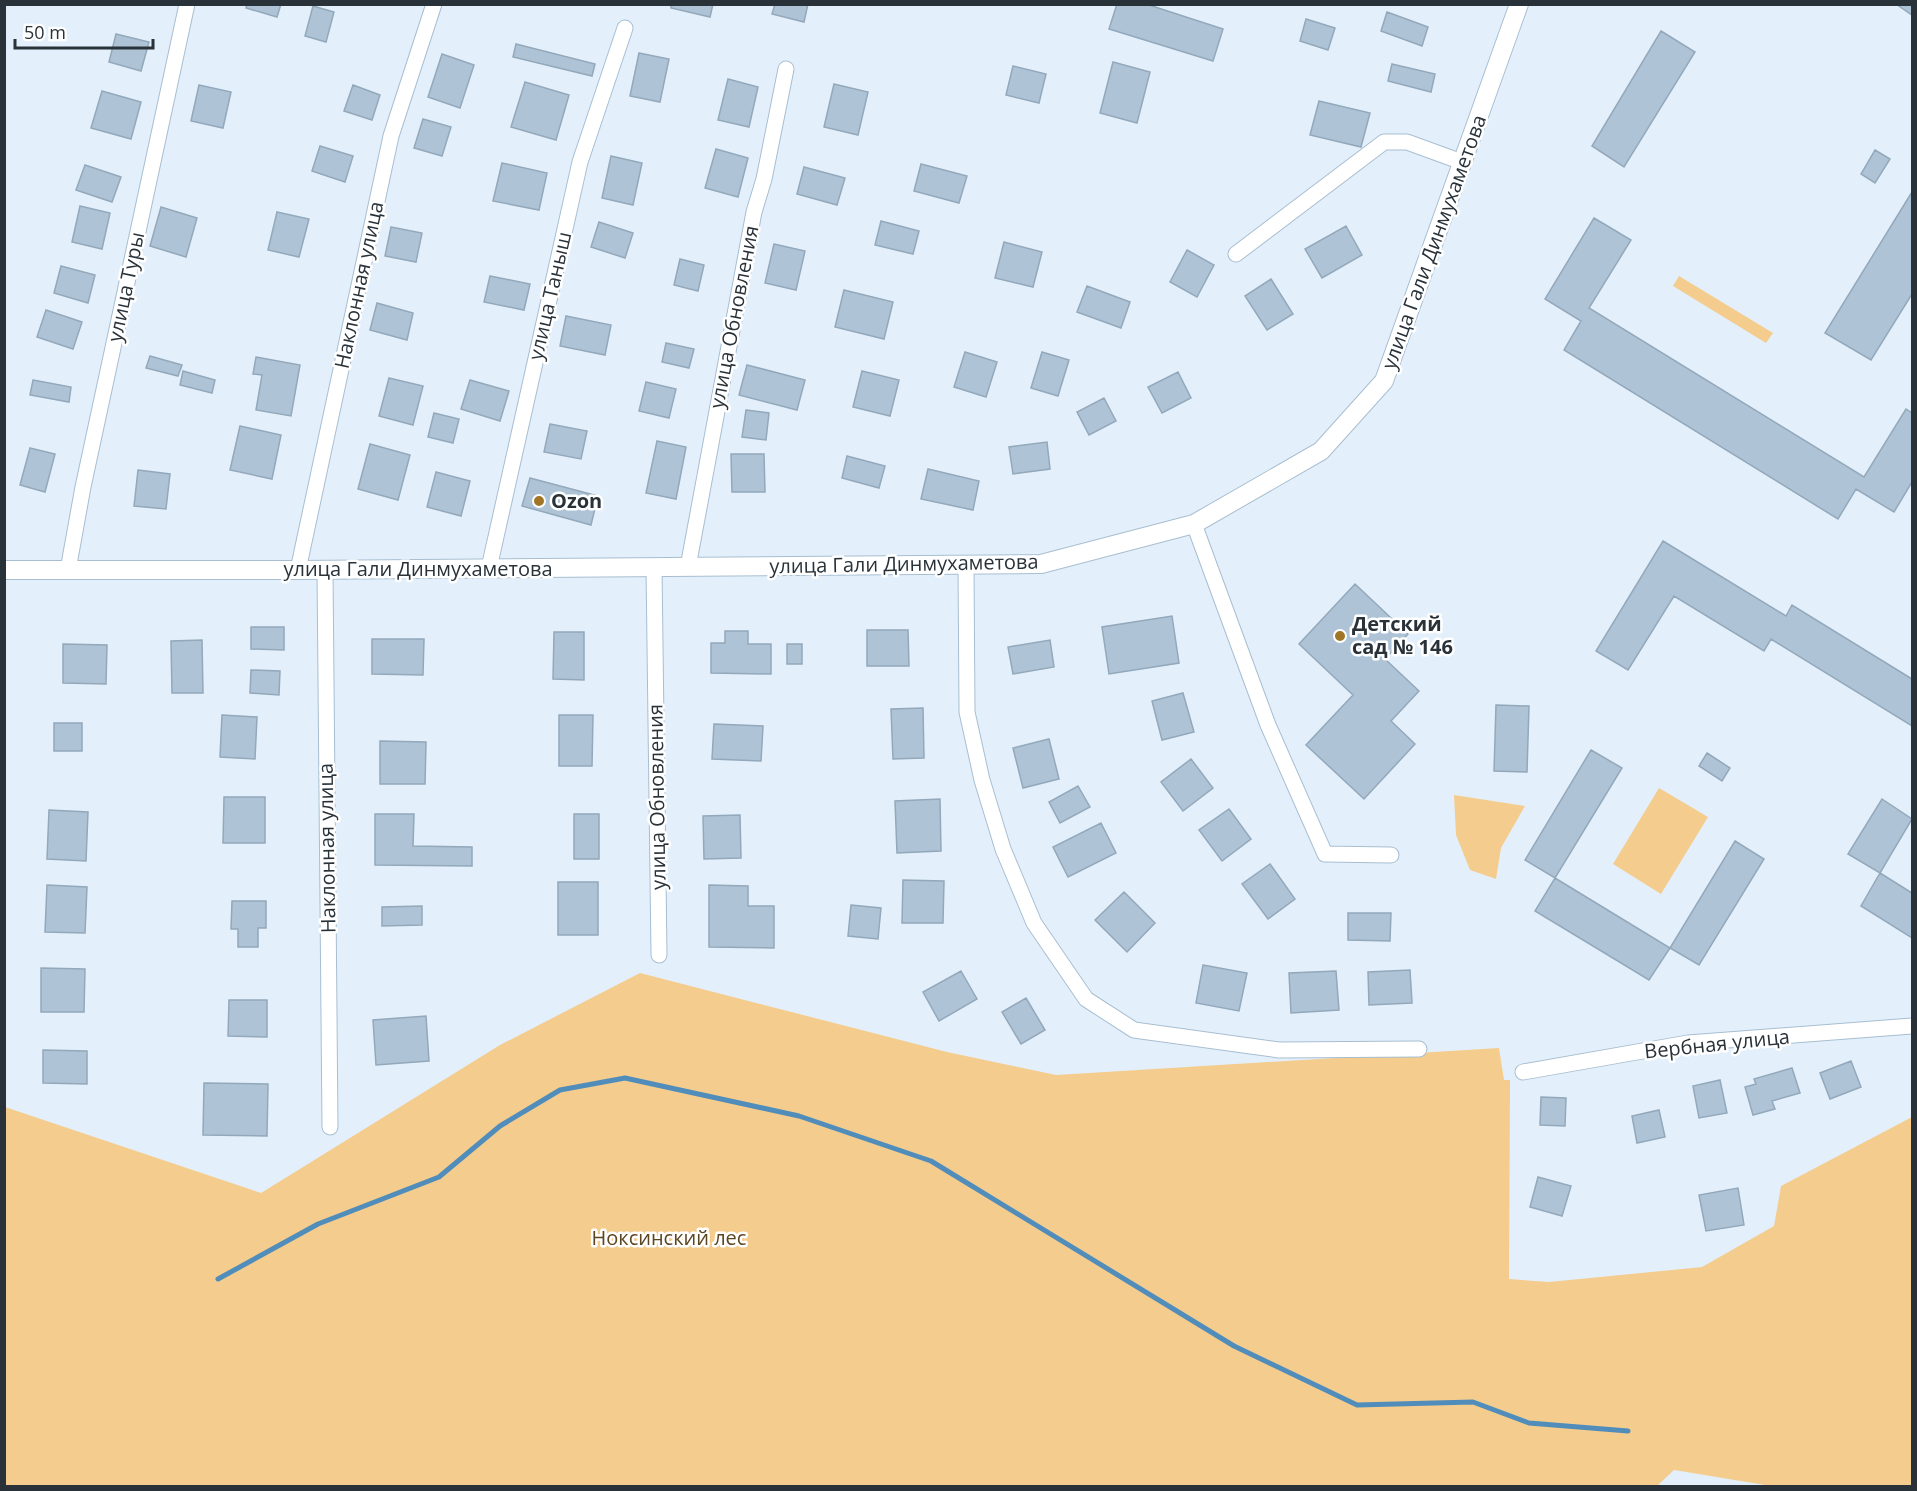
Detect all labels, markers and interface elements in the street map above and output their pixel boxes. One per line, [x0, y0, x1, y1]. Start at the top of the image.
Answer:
scale bar [15, 12, 153, 50]
text: 50 m [24, 20, 66, 44]
street label: улица Гали Динмухаметова [1375, 111, 1492, 373]
street label: Наклонная улица [328, 199, 389, 371]
street label: улица Обновления [703, 223, 764, 411]
street label: улица Туры [101, 229, 150, 344]
street label: улица Таныш [522, 229, 577, 363]
place label: Ozon [551, 487, 602, 514]
marker: Ozon [532, 494, 546, 508]
street label: улица Гали Динмухаметова [769, 548, 1039, 579]
street label: улица Гали Динмухаметова [283, 555, 553, 582]
place label: Детский сад № 146 [1352, 610, 1453, 660]
marker: Детский сад № 146 [1333, 629, 1347, 643]
street label: улица Обновления [641, 704, 672, 890]
street label: Наклонная улица [312, 763, 341, 933]
street label: Вербная улица [1643, 1022, 1791, 1065]
park label: Ноксинский лес [592, 1224, 746, 1251]

